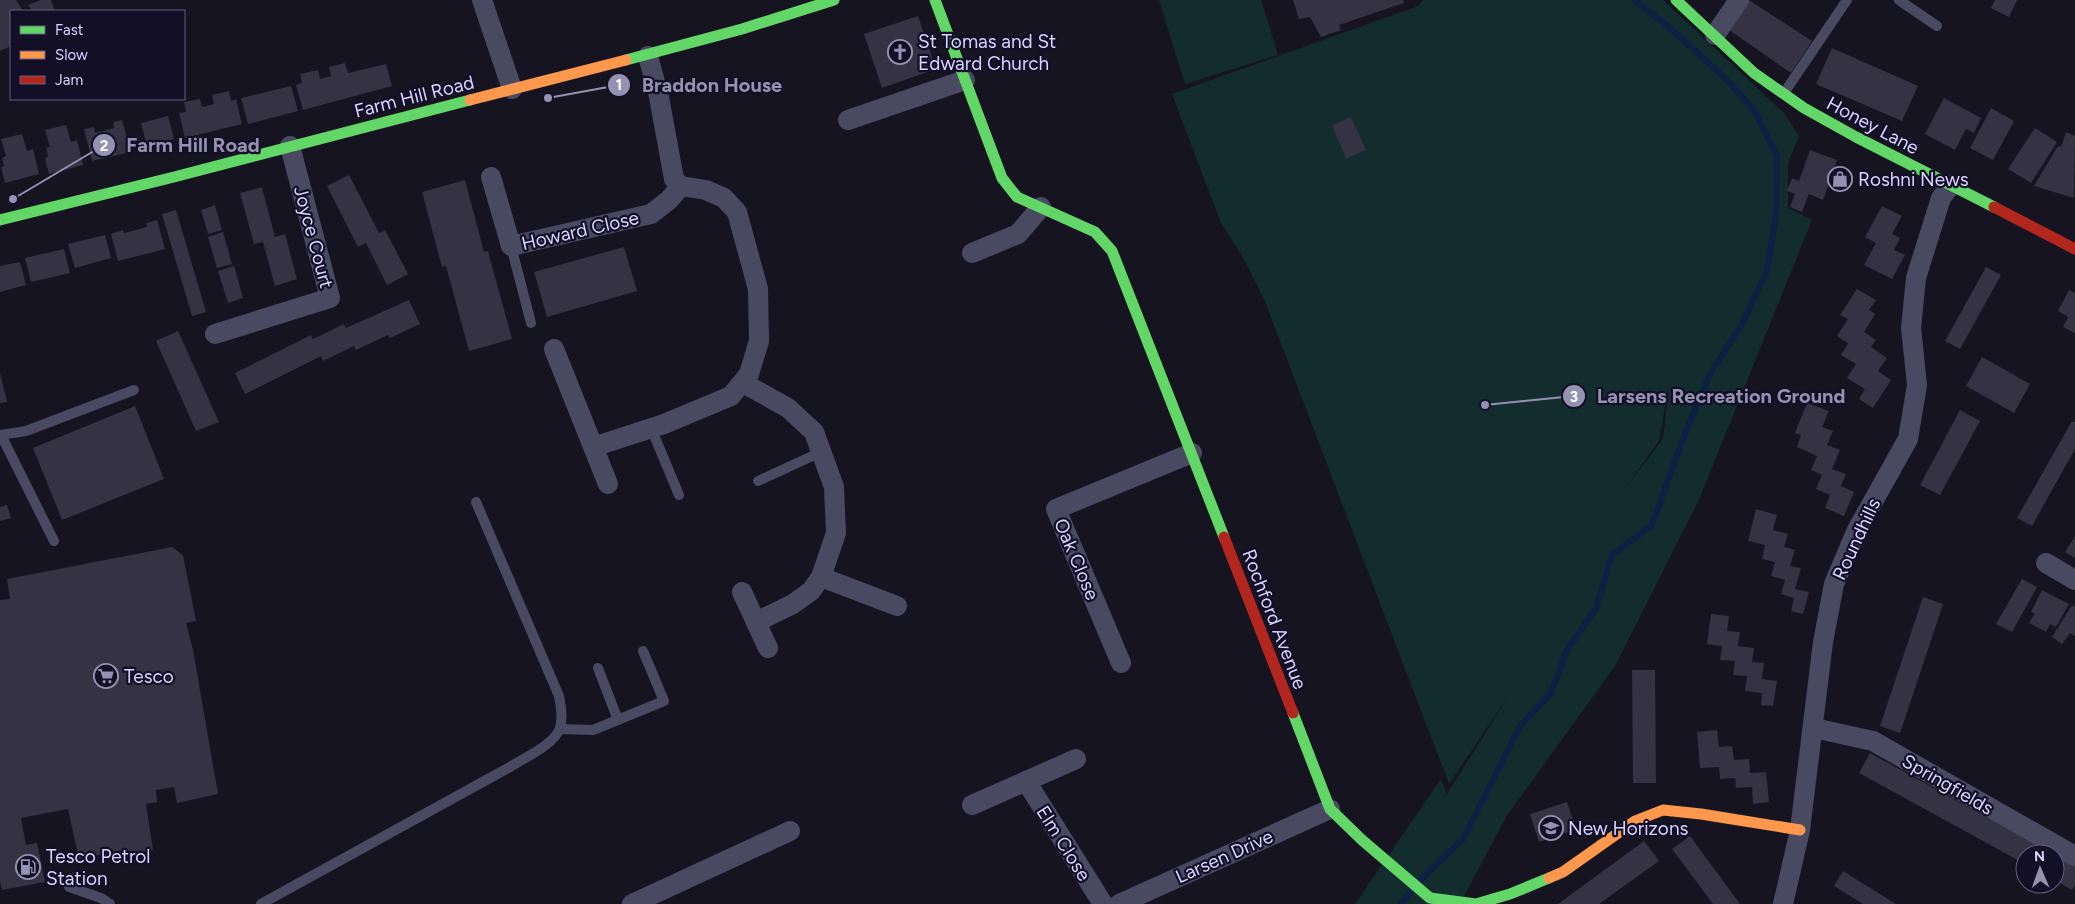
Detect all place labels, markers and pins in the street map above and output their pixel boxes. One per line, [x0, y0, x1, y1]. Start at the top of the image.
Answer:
place label: St Tomas and St Edward Church [918, 30, 1056, 75]
church icon: St Tomas and St Edward Church [887, 39, 913, 65]
callout: Braddon House [606, 68, 792, 103]
callout: Farm Hill Road [92, 128, 270, 163]
shop icon: Roshni News [1827, 166, 1853, 192]
place label: Roshni News [1858, 168, 1969, 191]
callout: Larsens Recreation Ground [1562, 379, 1856, 414]
supermarket icon: Tesco [93, 663, 119, 689]
place label: Tesco [124, 665, 174, 688]
school or university icon: New Horizons [1538, 815, 1564, 841]
place label: New Horizons [1568, 817, 1688, 840]
place label: Tesco Petrol Station [46, 845, 151, 890]
fuel station icon: Tesco Petrol Station [15, 854, 41, 880]

